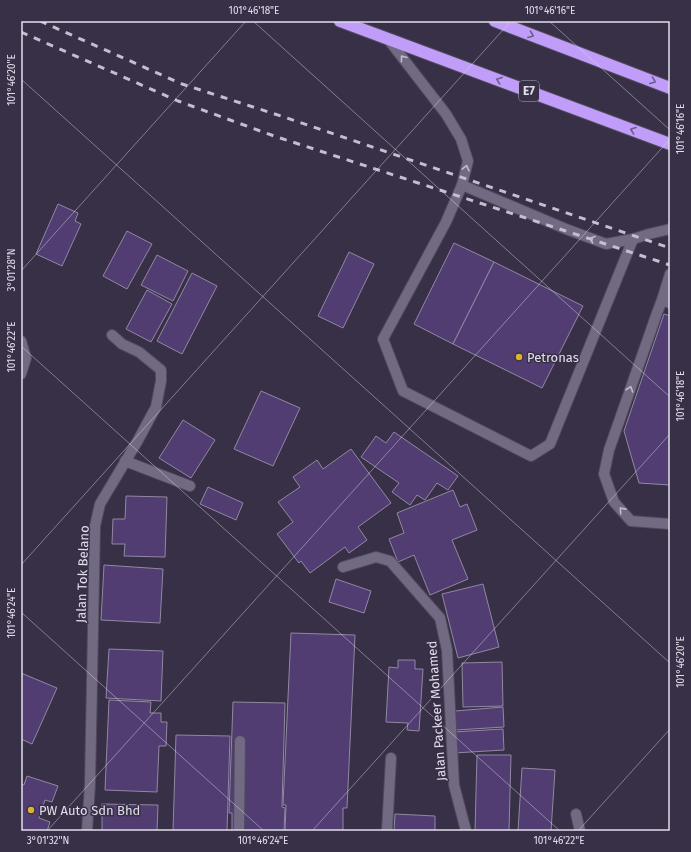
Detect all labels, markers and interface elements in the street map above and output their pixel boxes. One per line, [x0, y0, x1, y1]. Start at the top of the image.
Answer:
text: 101°46'18"E [229, 5, 279, 17]
text: 101°46'16"E [525, 5, 575, 17]
one-way arrow [527, 30, 534, 38]
text: 101°46'20"E [6, 54, 18, 106]
one-way arrow [401, 56, 408, 63]
one-way arrow [495, 76, 502, 84]
one-way arrow [649, 77, 656, 85]
road number: E7 [519, 81, 539, 101]
text: 101°46'16"E [675, 104, 687, 154]
one-way arrow [630, 127, 637, 135]
one-way arrow [461, 165, 470, 172]
one-way arrow [588, 236, 595, 244]
text: 3°01'28"N [6, 248, 18, 292]
text: 101°46'22"E [6, 321, 18, 373]
place label: Petronas [527, 350, 579, 365]
marker: Petronas [514, 352, 524, 362]
text: 101°46'18"E [675, 371, 687, 421]
one-way arrow [626, 385, 634, 392]
one-way arrow [619, 507, 626, 515]
street label: Jalan Tok Belano [73, 525, 92, 623]
text: 101°46'24"E [6, 588, 18, 638]
text: 101°46'20"E [675, 636, 687, 688]
street label: Jalan Packeer Mohamed [424, 640, 449, 782]
place label: PW Auto Sdn Bhd [39, 803, 140, 818]
marker: PW Auto Sdn Bhd [26, 805, 36, 815]
text: 3°01'32"N [27, 835, 69, 847]
text: 101°46'24"E [238, 835, 288, 847]
text: 101°46'22"E [533, 835, 585, 847]

